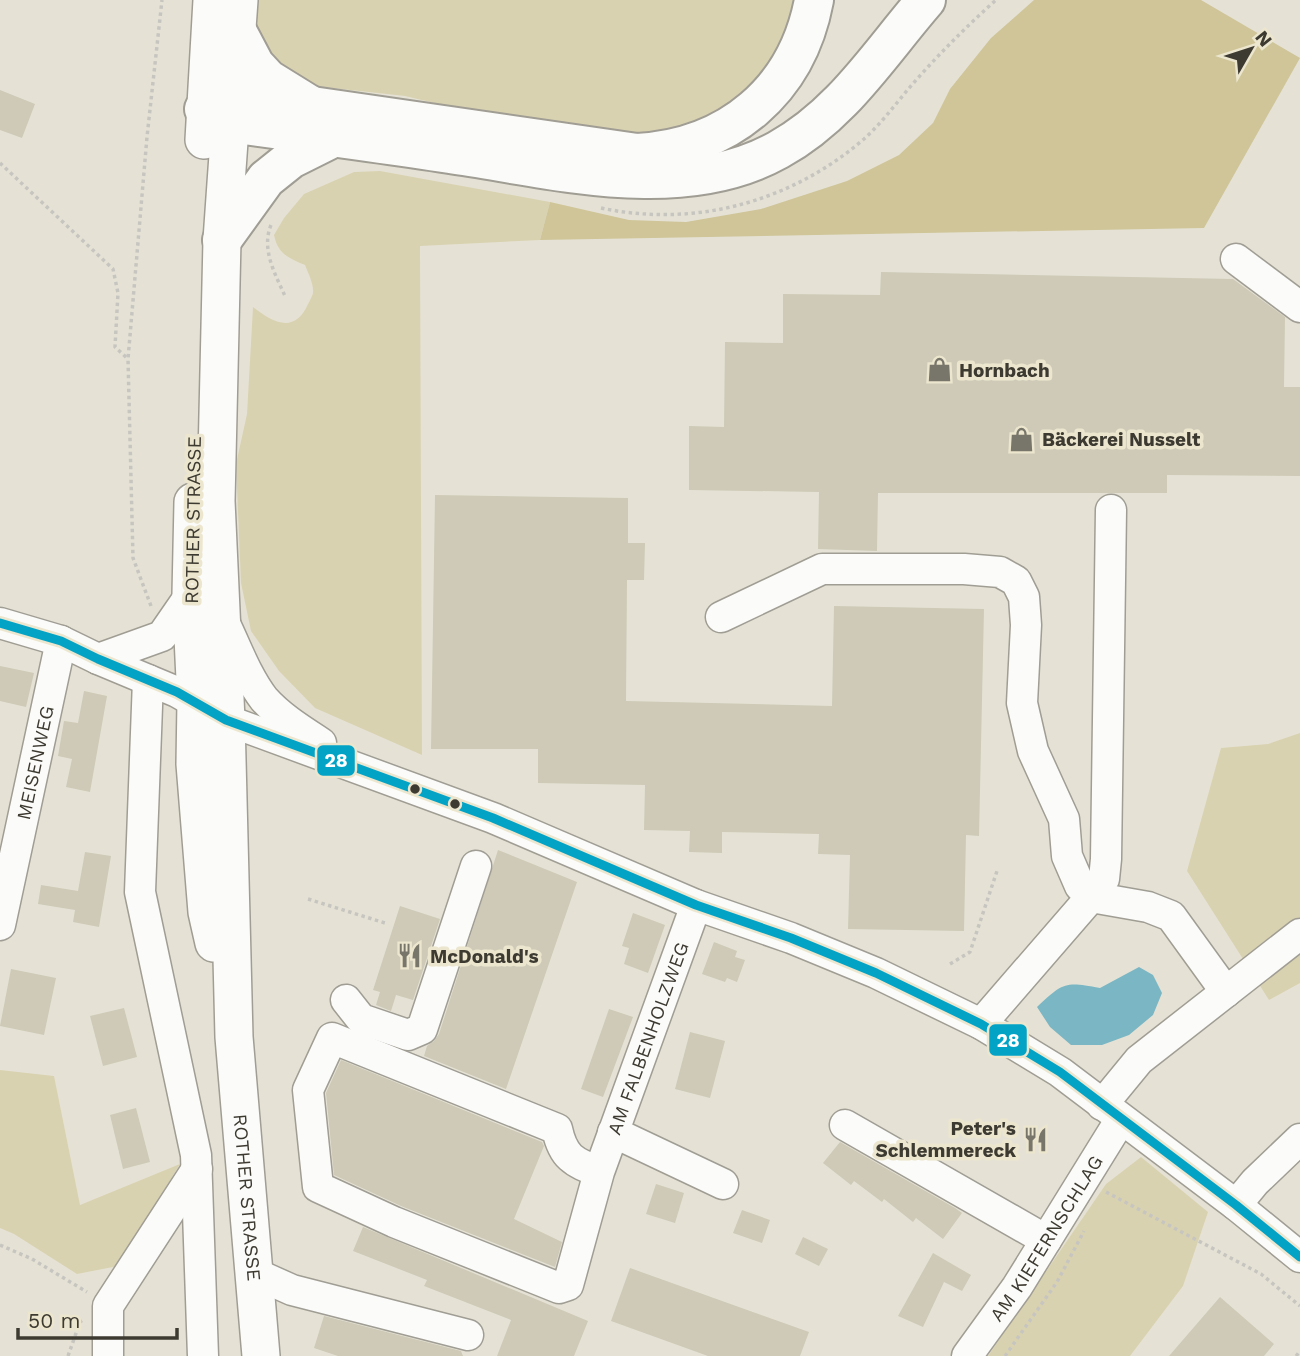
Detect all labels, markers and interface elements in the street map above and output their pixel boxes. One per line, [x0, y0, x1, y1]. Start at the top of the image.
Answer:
north arrow [1216, 14, 1286, 84]
text: N [1250, 26, 1277, 51]
shop icon: Hornbach [925, 356, 953, 384]
place label: Hornbach [959, 359, 1050, 382]
shop icon: Bäckerei Nusselt [1008, 425, 1036, 453]
place label: Bäckerei Nusselt [1042, 428, 1201, 451]
street label: ROTHER STRASSE [180, 436, 206, 604]
street label: MEISENWEG [11, 704, 58, 822]
line badge: 28 [316, 744, 356, 777]
text: 28 [324, 749, 348, 772]
unlabelled marker [408, 782, 422, 796]
unlabelled marker [448, 797, 462, 811]
street label: AM FALBENHOLZWEG [602, 939, 693, 1138]
restaurant icon: McDonald's [396, 942, 424, 970]
place label: McDonald's [430, 945, 539, 968]
line badge: 28 [988, 1023, 1028, 1057]
text: 28 [996, 1029, 1020, 1052]
street label: ROTHER STRASSE [229, 1113, 266, 1282]
place label: Peter's Schlemmereck [876, 1117, 1016, 1162]
restaurant icon: Peter's Schlemmereck [1022, 1125, 1050, 1153]
street label: AM KIEFERNSCHLAG [985, 1151, 1107, 1326]
scale bar [18, 1296, 177, 1340]
text: 50 m [28, 1308, 80, 1333]

